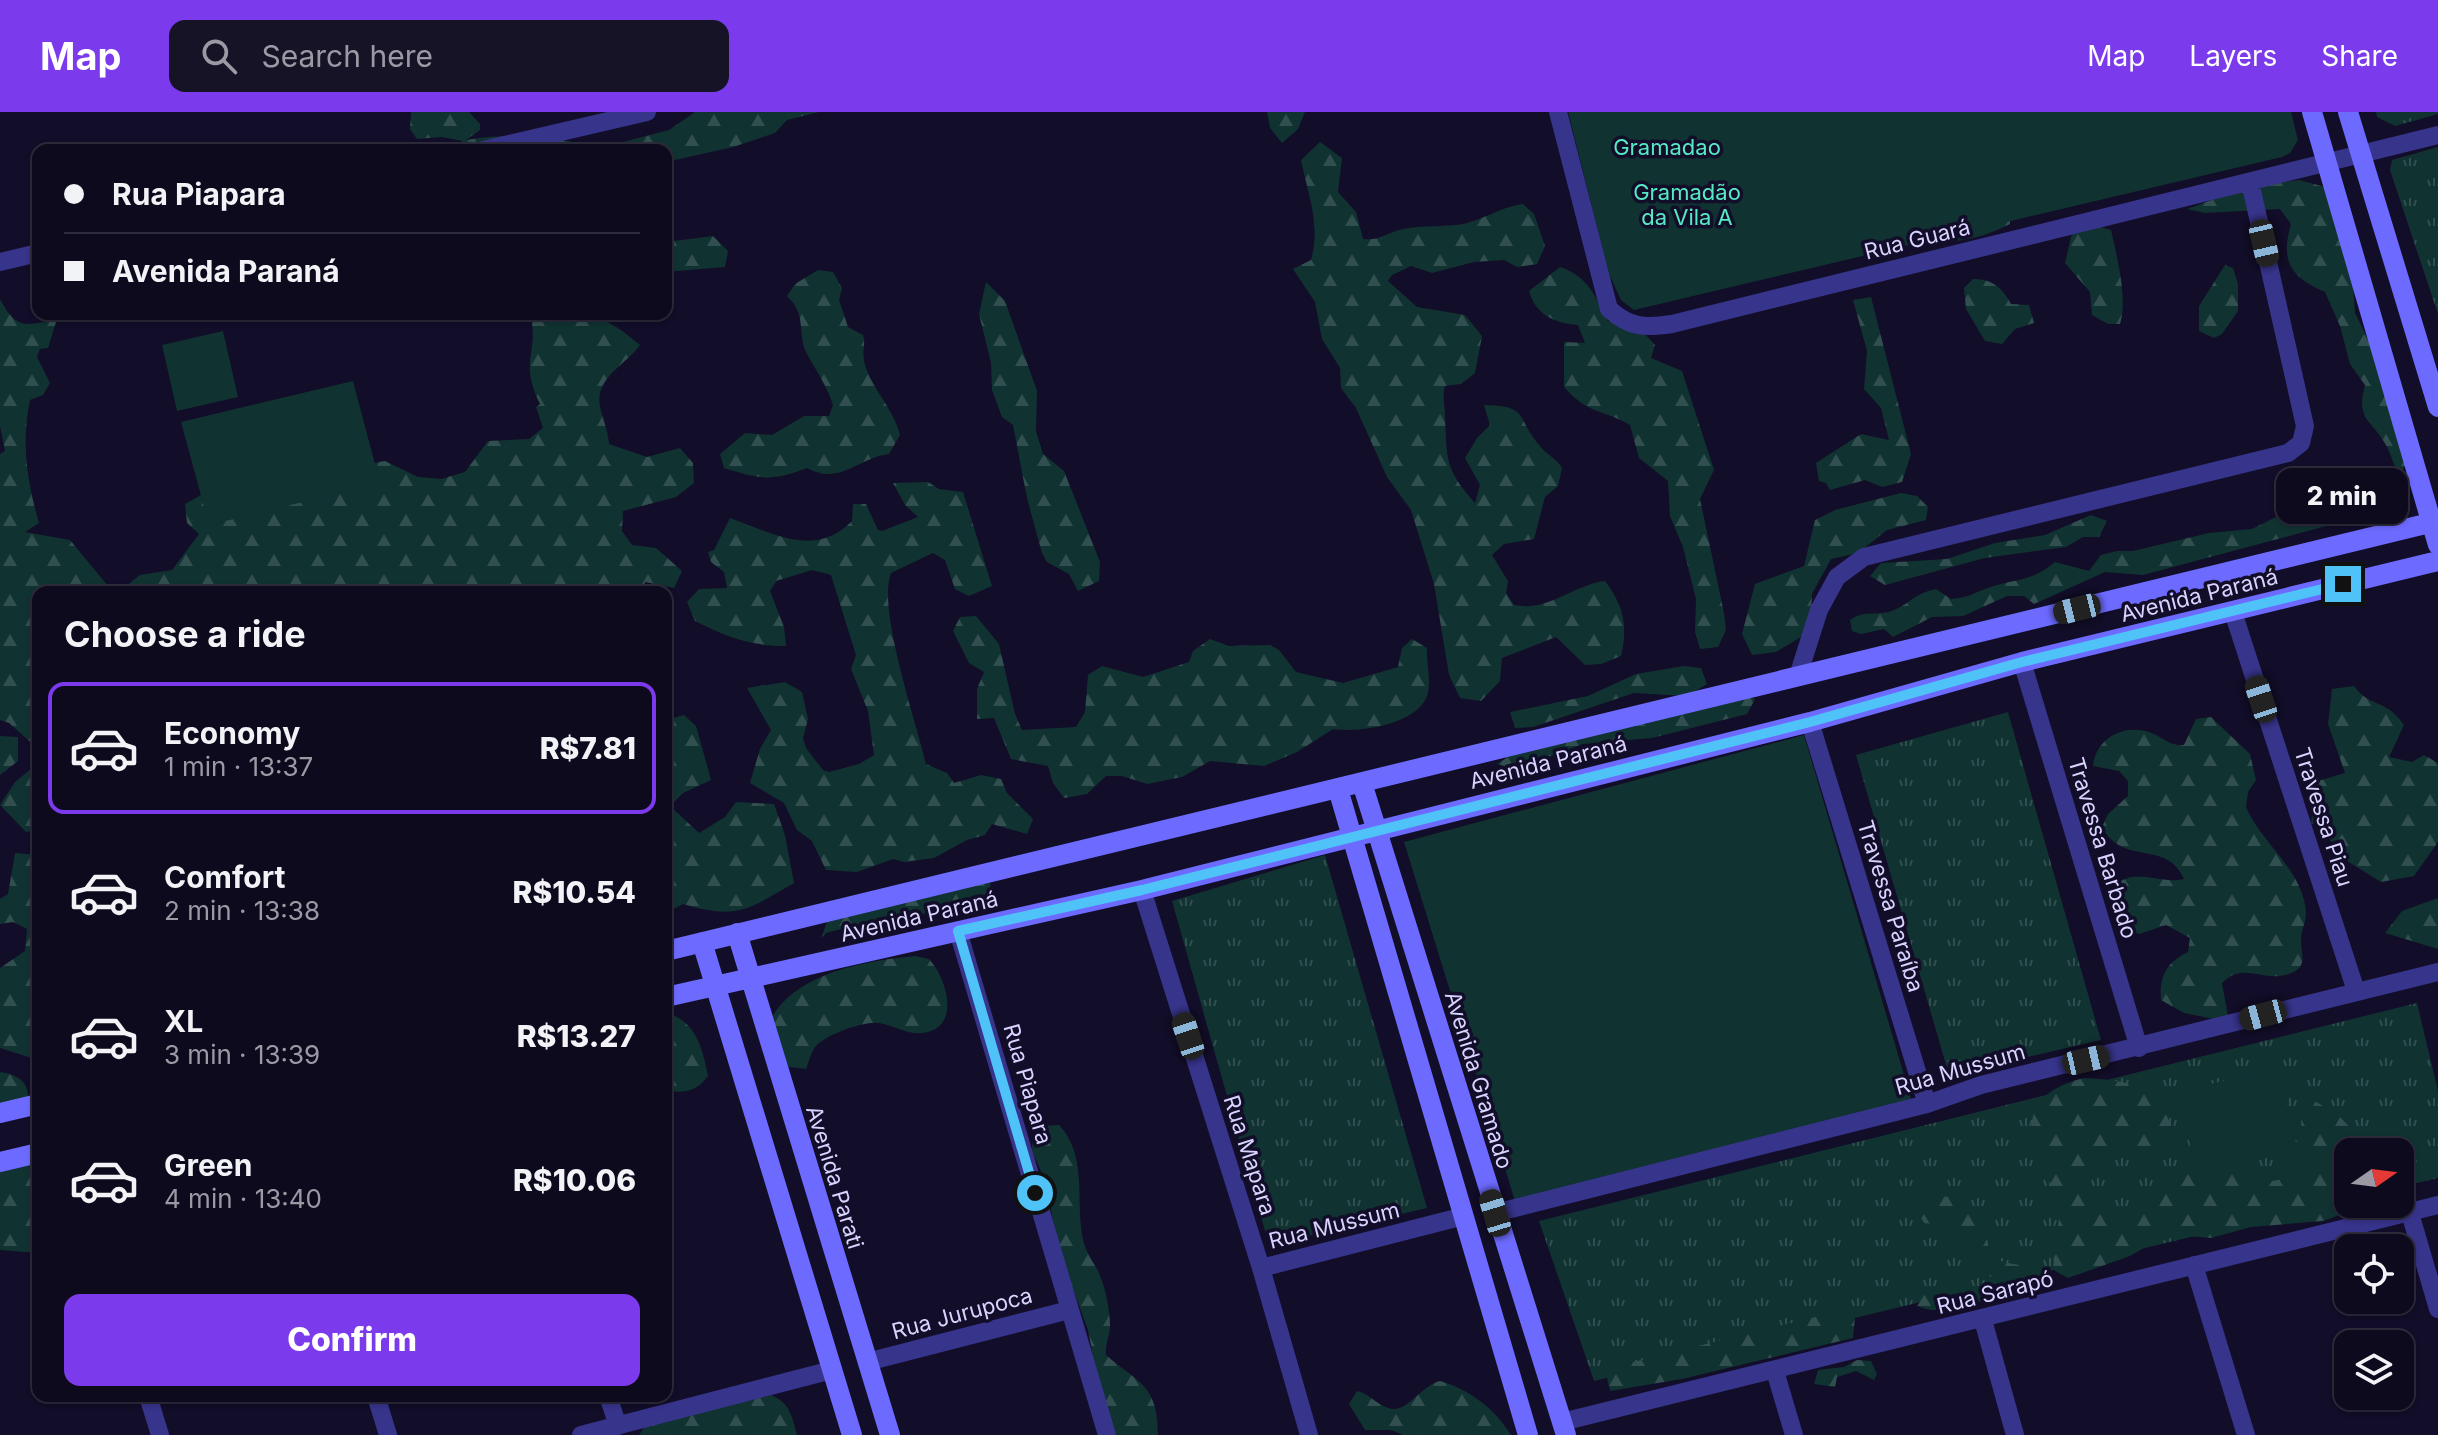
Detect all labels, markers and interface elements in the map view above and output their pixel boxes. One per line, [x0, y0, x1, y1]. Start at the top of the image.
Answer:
search box [169, 20, 729, 92]
text: Map [40, 33, 121, 79]
icon: search [197, 34, 241, 78]
text: Search here [261, 38, 433, 74]
text: Map [2087, 39, 2145, 73]
text: Layers [2189, 39, 2277, 73]
text: Share [2321, 39, 2398, 73]
park label: Gramadao [1613, 134, 1721, 160]
text: Rua Piapara [112, 176, 286, 212]
park label: Gramadão da Vila A [1633, 179, 1741, 230]
street label: Rua Guará [1861, 213, 1973, 265]
car [2247, 217, 2281, 269]
text: Avenida Paraná [112, 253, 340, 289]
callout: 2 min [2277, 468, 2409, 524]
text: 2 min [2307, 480, 2377, 511]
street label: Avenida Paraná [2118, 563, 2280, 627]
route end [2325, 566, 2361, 602]
car [2051, 592, 2103, 626]
text: Choose a ride [64, 612, 306, 656]
car [2242, 672, 2280, 726]
icon: car [68, 712, 140, 784]
text: Economy [164, 715, 300, 751]
text: R$7.81 [540, 730, 636, 766]
street label: Avenida Paraná [1467, 730, 1629, 794]
street label: Travessa Piau [2289, 744, 2359, 890]
text: 1 min · 13:37 [164, 751, 313, 782]
street label: Travessa Barbado [2063, 754, 2143, 942]
street label: Travessa Paraíba [1853, 817, 1929, 995]
icon: car [68, 856, 140, 928]
text: Comfort [164, 859, 285, 895]
text: R$10.54 [513, 874, 636, 910]
street label: Avenida Paraná [838, 885, 1000, 947]
text: 2 min · 13:38 [164, 895, 320, 926]
street label: Avenida Gramado [1440, 988, 1518, 1172]
car [2237, 997, 2289, 1033]
icon: car [68, 1000, 140, 1072]
text: XL [164, 1003, 203, 1039]
car [1169, 1009, 1207, 1063]
text: R$13.27 [517, 1018, 636, 1054]
street label: Rua Piapara [998, 1021, 1058, 1147]
street label: Rua Mussum [1892, 1038, 2028, 1100]
text: 3 min · 13:39 [164, 1039, 320, 1070]
car [2060, 1043, 2112, 1077]
street label: Rua Mapara [1218, 1092, 1282, 1218]
street label: Avenida Parati [801, 1102, 869, 1252]
north arrow [2334, 1138, 2414, 1218]
map controls [2334, 1138, 2414, 1410]
icon: car [68, 1144, 140, 1216]
text: Green [164, 1147, 252, 1183]
text: R$10.06 [513, 1162, 636, 1198]
route start [1017, 1175, 1053, 1211]
text: 4 min · 13:40 [164, 1183, 322, 1214]
car [1477, 1187, 1513, 1239]
street label: Rua Mussum [1266, 1196, 1402, 1254]
button: locate [2334, 1234, 2414, 1314]
street label: Rua Sarapó [1934, 1265, 2056, 1319]
street label: Rua Jurupoca [889, 1282, 1035, 1344]
button: Confirm [64, 1294, 640, 1386]
button: layers [2334, 1330, 2414, 1410]

